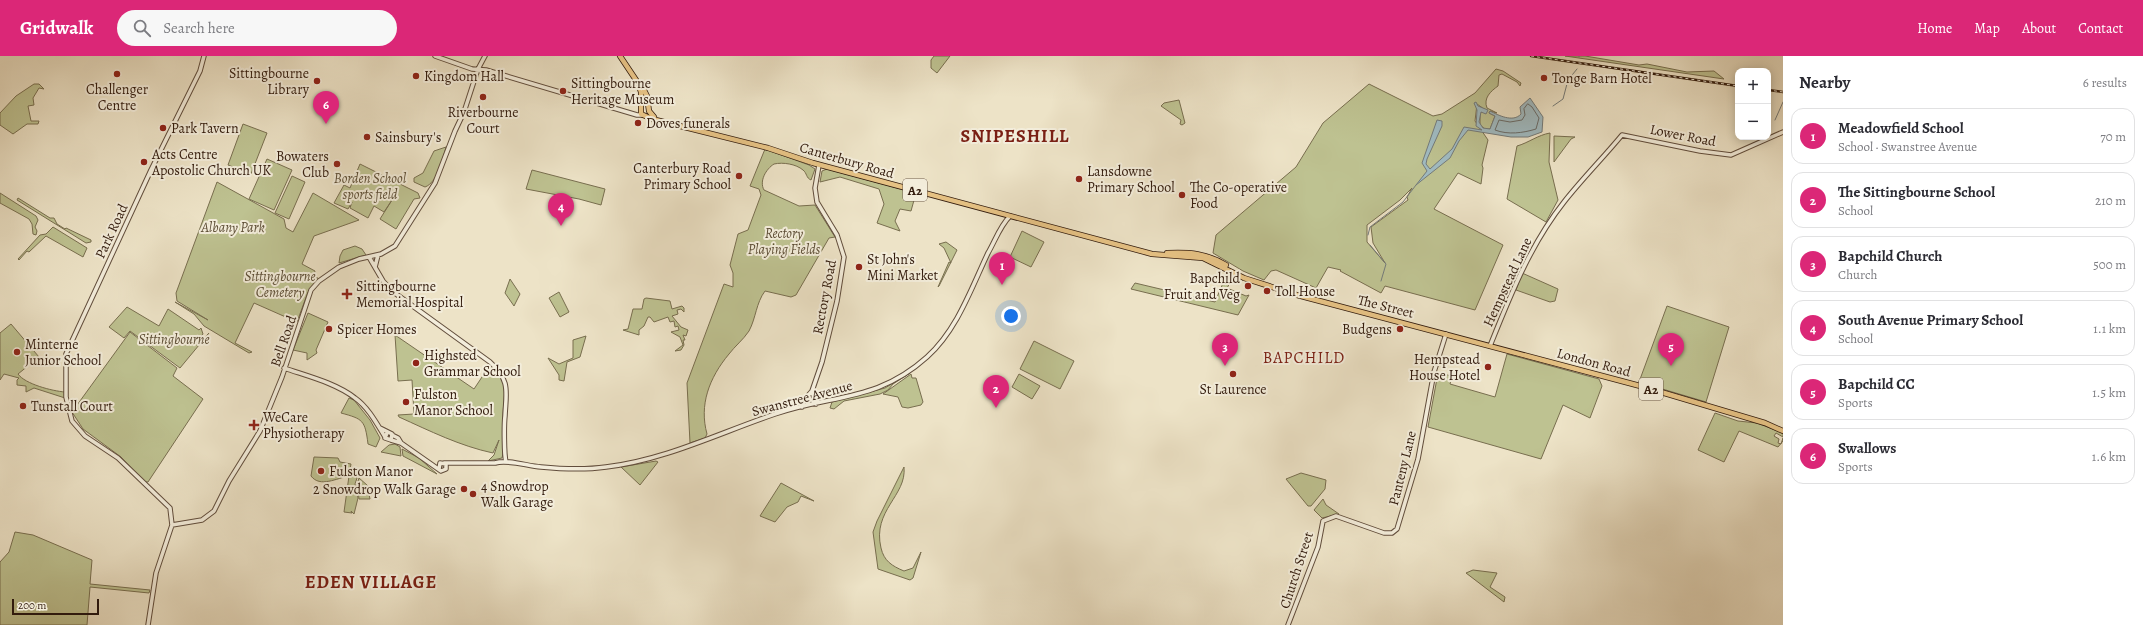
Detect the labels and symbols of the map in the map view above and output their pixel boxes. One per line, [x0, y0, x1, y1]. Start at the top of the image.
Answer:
place label: Sittingbourne Library [229, 64, 310, 99]
place label: Kingdom Hall [424, 67, 505, 86]
marker: Challenger Centre [112, 69, 122, 79]
place label: Tonge Barn Hotel [1552, 69, 1652, 88]
marker: Kingdom Hall [411, 71, 421, 81]
marker: Tonge Barn Hotel [1539, 73, 1549, 83]
place label: Sittingbourne Heritage Museum [571, 74, 675, 109]
marker: Sittingbourne Library [312, 76, 322, 86]
place label: Challenger Centre [86, 80, 149, 115]
marker: Sittingbourne Heritage Museum [558, 86, 568, 96]
pin: 6 [313, 91, 339, 124]
marker: Riverbourne Court [478, 92, 488, 102]
place label: Riverbourne Court [448, 103, 518, 138]
place label: Doves funerals [646, 114, 730, 133]
marker: Doves funerals [633, 118, 643, 128]
place label: Park Tavern [171, 119, 239, 138]
street label: Lower Road [1648, 120, 1718, 151]
marker: Park Tavern [158, 123, 168, 133]
district label: SNIPESHILL [960, 124, 1070, 148]
place label: Sainsbury's [375, 128, 441, 147]
marker: Sainsbury's [362, 132, 372, 142]
street label: Canterbury Road [797, 138, 897, 183]
place label: Acts Centre Apostolic Church UK [151, 145, 271, 180]
place label: Bowaters Club [276, 147, 329, 182]
marker: Acts Centre Apostolic Church UK [139, 157, 149, 167]
marker: Bowaters Club [332, 159, 342, 169]
place label: Canterbury Road Primary School [633, 159, 732, 194]
place label: Lansdowne Primary School [1087, 162, 1175, 197]
park label: Borden School sports field [334, 169, 407, 204]
marker: Canterbury Road Primary School [734, 171, 744, 181]
marker: Lansdowne Primary School [1074, 174, 1084, 184]
place label: The Co-operative Food [1190, 178, 1287, 213]
road number: A2 [903, 179, 927, 201]
marker: The Co-operative Food [1177, 190, 1187, 200]
pin: 4 [548, 193, 574, 226]
street label: Park Road [91, 200, 133, 262]
park label: Albany Park [200, 218, 265, 237]
park label: Rectory Playing Fields [748, 224, 821, 259]
street label: Hempstead Lane [1478, 234, 1536, 330]
place label: St John's Mini Market [867, 250, 939, 285]
pin: 1 [989, 252, 1015, 285]
street label: Rectory Road [808, 258, 841, 336]
marker: St John's Mini Market [854, 262, 864, 272]
park label: Sittingbourne Cemetery [244, 267, 316, 302]
place label: Bapchild Fruit and Veg [1164, 269, 1240, 304]
place label: Sittingbourne Memorial Hospital [356, 277, 464, 312]
marker: Bapchild Fruit and Veg [1243, 281, 1253, 291]
place label: Toll House [1275, 282, 1335, 301]
marker: Toll House [1262, 286, 1272, 296]
marker: Sittingbourne Memorial Hospital [341, 288, 353, 300]
street label: The Street [1356, 290, 1416, 323]
your location [1001, 306, 1021, 326]
street label: Bell Road [266, 312, 301, 369]
place label: Spicer Homes [337, 320, 417, 339]
place label: Budgens [1342, 320, 1392, 339]
marker: Spicer Homes [324, 324, 334, 334]
marker: Budgens [1395, 324, 1405, 334]
park label: Sittingbourne [138, 330, 210, 349]
pin: 3 [1212, 333, 1238, 366]
pin: 5 [1658, 333, 1684, 366]
place label: Minterne Junior School [25, 335, 102, 370]
street label: London Road [1555, 343, 1633, 382]
place label: Highsted Grammar School [424, 346, 521, 381]
marker: Minterne Junior School [12, 347, 22, 357]
district label: BAPCHILD [1263, 347, 1345, 369]
place label: Hempstead House Hotel [1409, 350, 1481, 385]
marker: Highsted Grammar School [411, 358, 421, 368]
marker: Hempstead House Hotel [1483, 362, 1493, 372]
marker: St Laurence [1228, 369, 1238, 379]
pin: 2 [983, 375, 1009, 408]
street label: Swanstree Avenue [750, 376, 855, 421]
road number: A2 [1639, 378, 1663, 400]
place label: St Laurence [1199, 380, 1267, 399]
place label: Fulston Manor School [414, 385, 494, 420]
place label: Tunstall Court [31, 397, 113, 416]
marker: Fulston Manor School [401, 397, 411, 407]
marker: Tunstall Court [18, 401, 28, 411]
place label: WeCare Physiotherapy [262, 408, 345, 443]
marker: WeCare Physiotherapy [248, 419, 260, 431]
street label: Panteny Lane [1384, 429, 1421, 508]
place label: Fulston Manor [329, 462, 414, 481]
marker: Fulston Manor [316, 466, 326, 476]
place label: 4 Snowdrop Walk Garage [480, 477, 553, 512]
place label: 2 Snowdrop Walk Garage [313, 480, 456, 499]
marker: 2 Snowdrop Walk Garage [459, 484, 469, 494]
marker: 4 Snowdrop Walk Garage [468, 489, 478, 499]
street label: Church Street [1275, 529, 1318, 611]
district label: EDEN VILLAGE [305, 570, 437, 594]
scale bar [12, 597, 99, 616]

